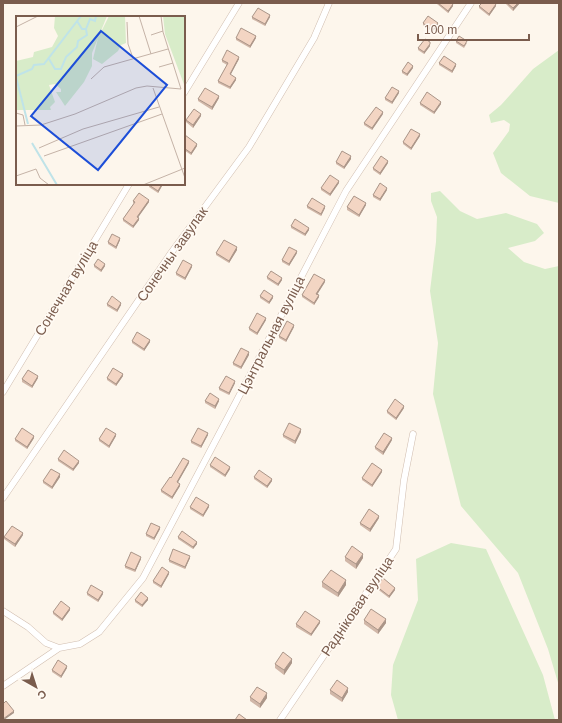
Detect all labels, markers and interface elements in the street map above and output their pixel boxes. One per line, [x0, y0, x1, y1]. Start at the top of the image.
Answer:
inset map [16, 16, 185, 185]
scale bar [418, 16, 529, 42]
text: 100 m [424, 23, 457, 37]
street label: Сонечны завулак [133, 203, 211, 304]
street label: Сонечная вуліца [31, 237, 101, 338]
street label: Цэнтральная вуліца [234, 273, 308, 397]
street label: Радніковая вуліца [318, 553, 397, 659]
north arrow [16, 667, 56, 707]
text: С [35, 688, 49, 702]

